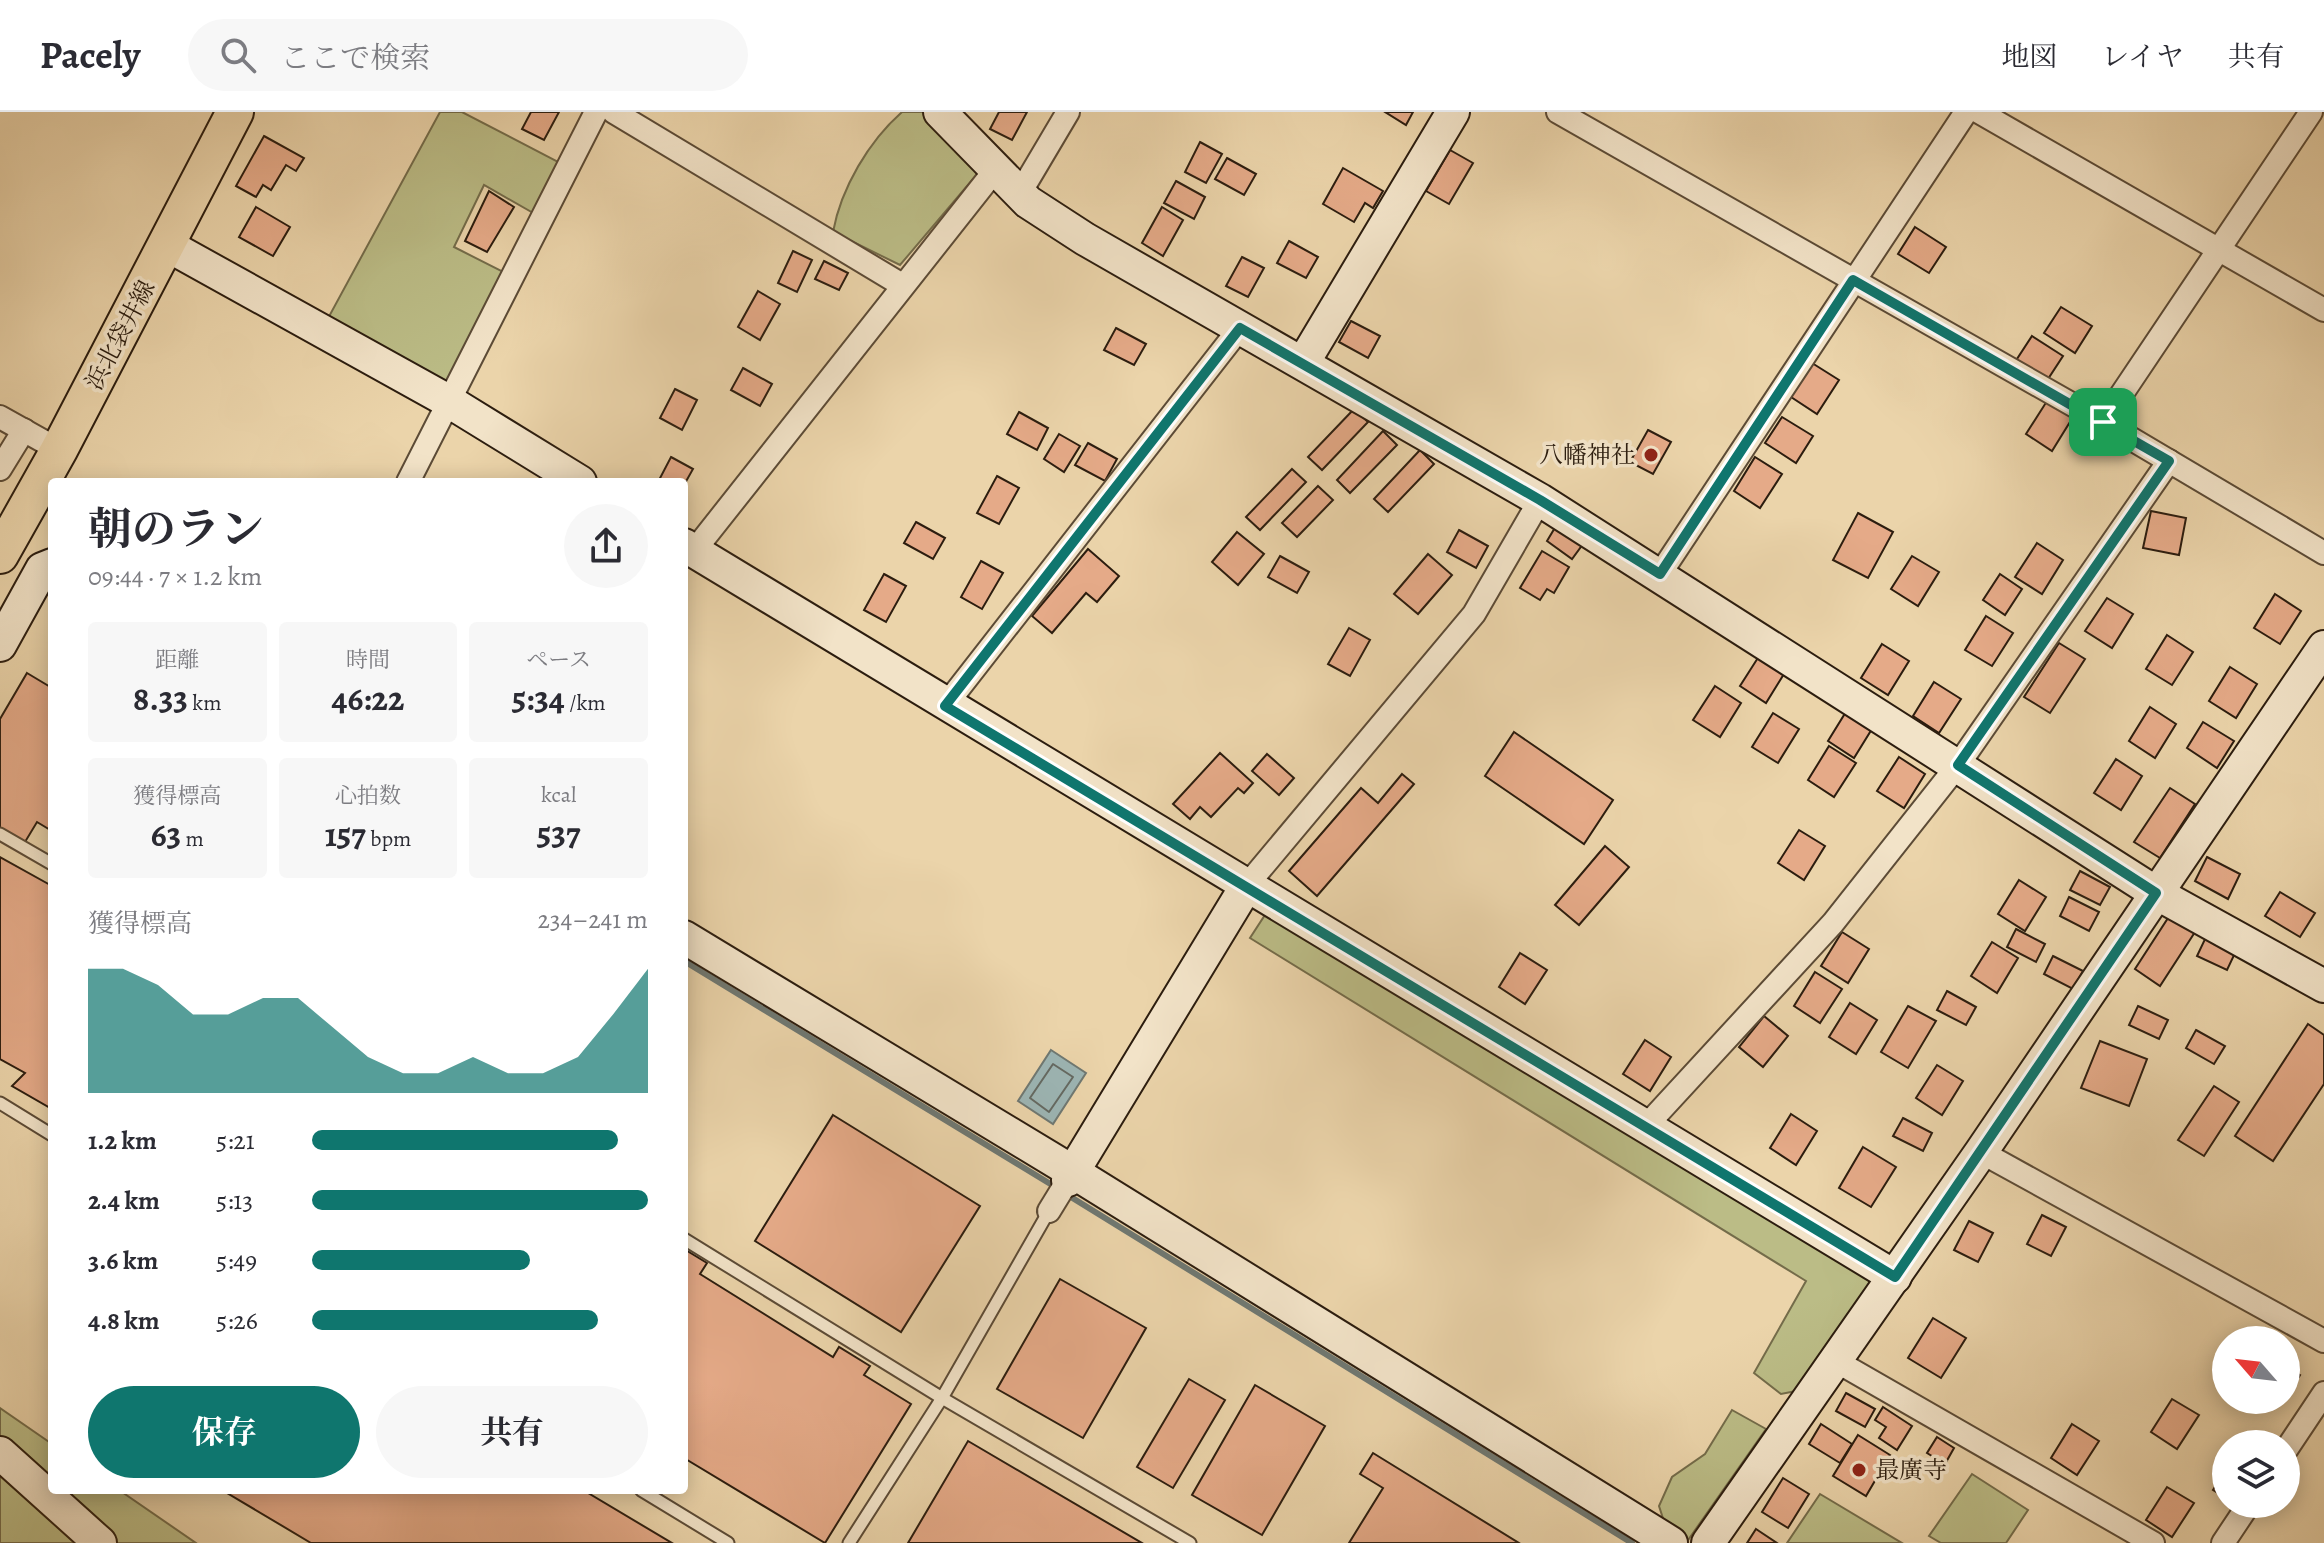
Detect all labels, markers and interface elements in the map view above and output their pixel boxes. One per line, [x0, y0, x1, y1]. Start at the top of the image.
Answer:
search box [188, 19, 748, 91]
text: Pacely [40, 29, 140, 81]
icon: search [216, 33, 260, 77]
text: ここで検索 [280, 38, 430, 78]
text: 地図 [2001, 38, 2057, 76]
text: レイヤ [2101, 38, 2184, 76]
text: 共有 [2228, 38, 2284, 76]
street label: 浜北袋井線 [78, 275, 162, 395]
pin [2069, 388, 2137, 456]
icon: arrive [2081, 400, 2125, 444]
place label: 八幡神社 [1539, 439, 1635, 471]
marker: 八幡神社 [1642, 446, 1660, 464]
text: 朝のラン [88, 499, 264, 559]
button: share [564, 504, 648, 588]
text: 09:44 · 7 × 1.2 km [88, 559, 262, 594]
text: 距離 [155, 645, 199, 675]
text: 時間 [346, 645, 390, 675]
text: ペース [526, 645, 591, 675]
text: 8.33 [133, 675, 188, 722]
text: 46:22 [332, 675, 404, 722]
text: 5:34 [512, 675, 565, 722]
text: km [188, 688, 222, 718]
text: /km [565, 688, 606, 718]
text: kcal [541, 780, 576, 810]
text: 獲得標高 [133, 781, 221, 811]
text: 心拍数 [335, 781, 401, 811]
text: 537 [537, 810, 580, 857]
text: 63 [151, 811, 181, 858]
text: 157 [325, 811, 366, 858]
text: m [181, 824, 204, 854]
text: bpm [366, 824, 411, 854]
text: 234–241 m [537, 902, 648, 937]
text: 獲得標高 [88, 906, 192, 941]
text: 1.2 km [88, 1123, 157, 1158]
text: 5:21 [216, 1123, 255, 1158]
text: 2.4 km [88, 1183, 160, 1218]
text: 5:13 [216, 1183, 253, 1218]
text: 3.6 km [88, 1243, 158, 1278]
text: 5:49 [216, 1243, 257, 1278]
text: 4.8 km [88, 1303, 160, 1338]
text: 5:26 [216, 1303, 258, 1338]
north arrow [2212, 1326, 2300, 1414]
map controls [2212, 1326, 2300, 1518]
button: 保存 [88, 1386, 360, 1478]
button: 共有 [376, 1386, 648, 1478]
button: layers [2212, 1430, 2300, 1518]
place label: 最廣寺 [1875, 1454, 1947, 1486]
marker: 最廣寺 [1850, 1461, 1868, 1479]

